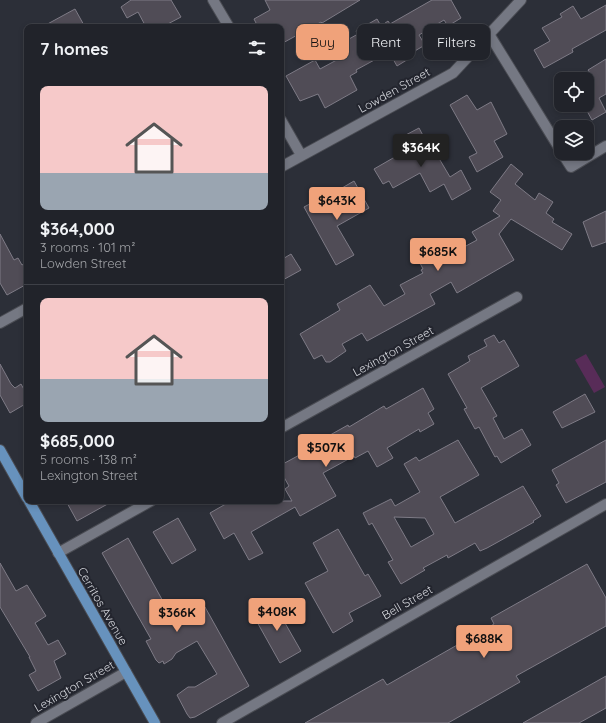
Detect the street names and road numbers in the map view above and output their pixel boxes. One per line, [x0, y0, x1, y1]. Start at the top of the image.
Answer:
street label: Lowden Street [356, 64, 432, 116]
street label: Lexington Street [350, 323, 436, 379]
street label: Cerritos Avenue [75, 564, 132, 648]
street label: Bell Street [379, 581, 435, 623]
street label: Lexington Street [31, 657, 117, 715]

